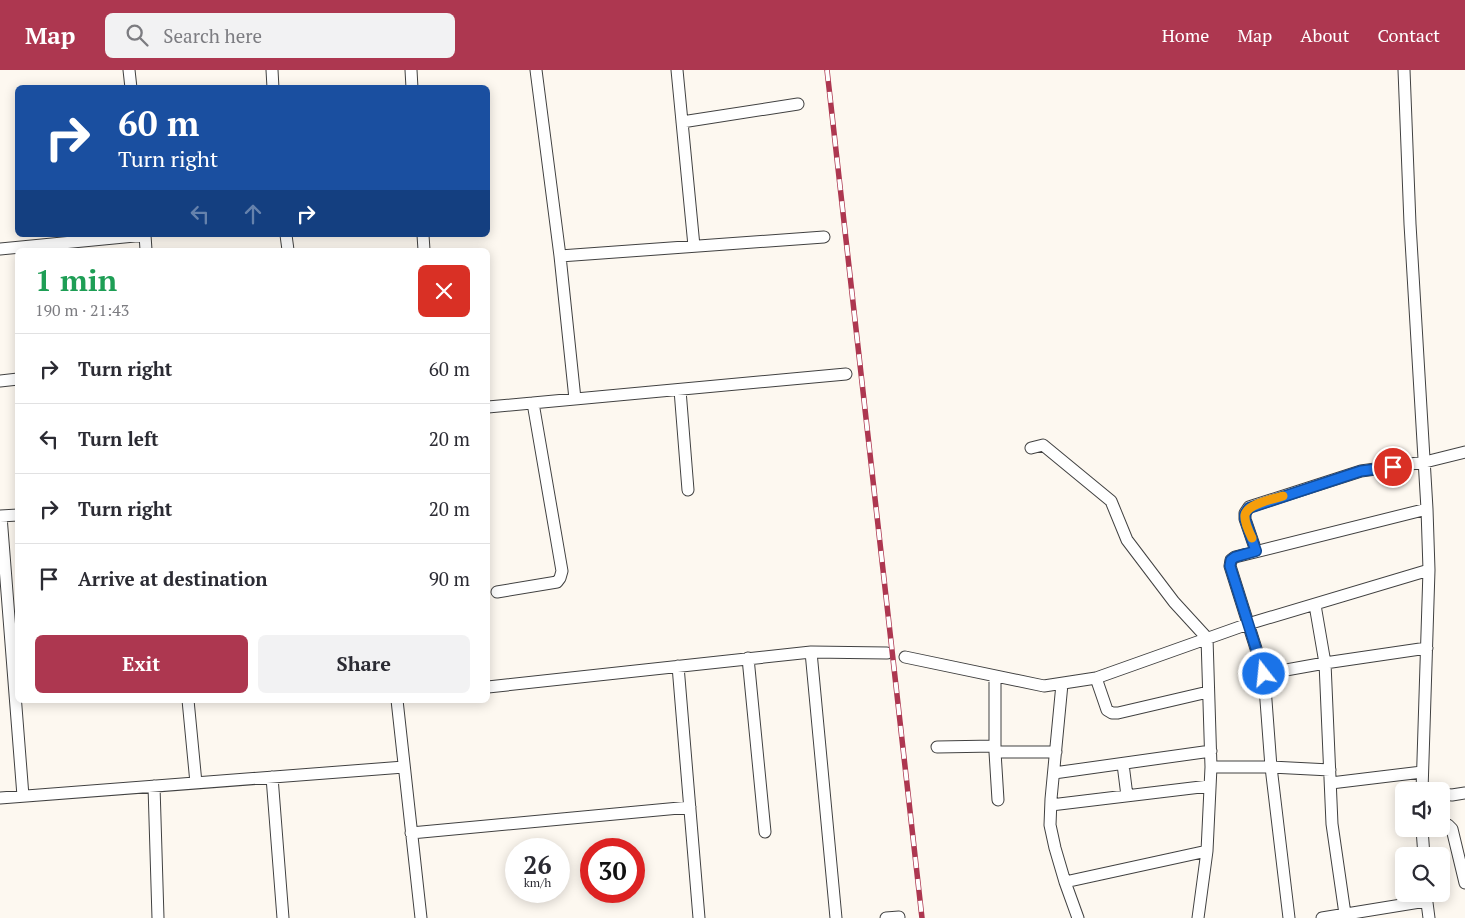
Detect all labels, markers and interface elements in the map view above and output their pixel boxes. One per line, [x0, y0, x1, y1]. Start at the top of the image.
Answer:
search box [105, 13, 455, 58]
text: Map [25, 19, 75, 51]
icon: search [123, 21, 151, 49]
text: Search here [163, 23, 262, 48]
text: Home [1162, 23, 1209, 47]
text: Map [1237, 23, 1272, 47]
text: About [1300, 23, 1349, 47]
text: Contact [1377, 23, 1440, 47]
text: 60 m [118, 100, 199, 146]
icon: right [35, 105, 100, 170]
text: Turn right [118, 144, 218, 173]
icon: left [186, 200, 214, 228]
icon: ahead [239, 200, 267, 228]
icon: right [292, 200, 320, 228]
text: 1 min [35, 260, 117, 300]
button: close [418, 265, 470, 317]
text: 190 m · 21:43 [35, 299, 129, 321]
icon: right [35, 355, 63, 383]
text: Turn right [78, 356, 172, 381]
text: 60 m [429, 356, 470, 381]
icon: left [35, 425, 63, 453]
text: Turn left [78, 426, 159, 451]
text: 20 m [429, 426, 470, 451]
pin [1372, 446, 1414, 488]
icon: arrive [1379, 453, 1407, 481]
icon: right [35, 495, 63, 523]
text: Turn right [78, 496, 172, 521]
text: 20 m [429, 496, 470, 521]
icon: arrive [35, 565, 63, 593]
text: Arrive at destination [78, 566, 267, 591]
text: 90 m [429, 566, 470, 591]
button: Exit [35, 635, 248, 693]
button: Share [258, 635, 470, 693]
position arrow [1237, 647, 1289, 699]
map controls [1395, 782, 1450, 902]
button: sound [1395, 782, 1450, 837]
speed limit sign: 30 [580, 838, 645, 903]
button: search [1395, 847, 1450, 902]
text: 26 [523, 848, 552, 881]
text: km/h [524, 875, 551, 890]

